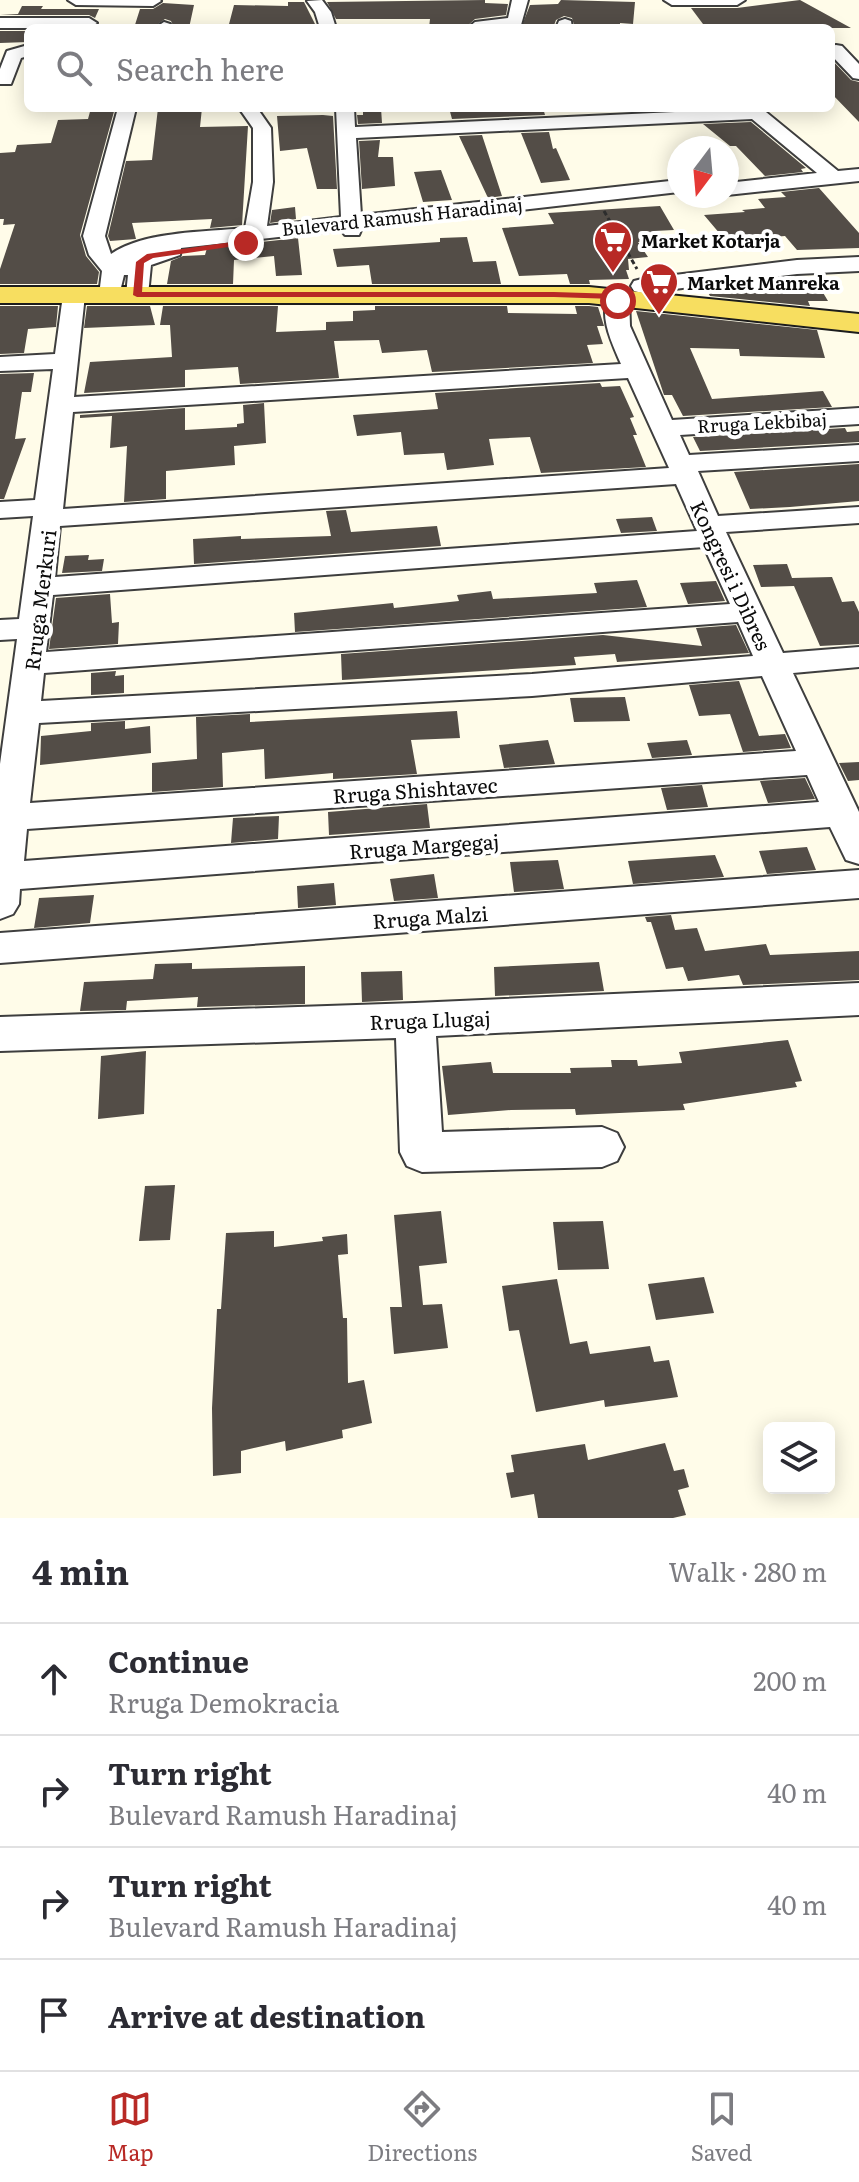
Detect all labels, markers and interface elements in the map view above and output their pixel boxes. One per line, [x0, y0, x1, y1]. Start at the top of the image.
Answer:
search box [24, 24, 835, 112]
icon: search [52, 46, 96, 90]
text: Search here [116, 46, 284, 90]
north arrow [667, 136, 739, 208]
street label: Bulevard Ramush Haradinaj [280, 190, 524, 242]
supermarket icon: Market Kotarja [592, 219, 634, 274]
route end [228, 225, 264, 261]
place label: Market Kotarja [641, 227, 781, 254]
supermarket icon: Market Manreka [638, 261, 680, 316]
place label: Market Manreka [687, 269, 840, 296]
route start [600, 283, 636, 319]
street label: Rruga Lekbibaj [696, 405, 828, 439]
street label: Kongresi i Dibres [684, 495, 780, 655]
street label: Rruga Merkuri [15, 527, 63, 672]
street label: Rruga Shishtavec [332, 768, 499, 810]
street label: Rruga Margegaj [348, 825, 500, 865]
street label: Rruga Malzi [371, 897, 489, 935]
street label: Rruga Llugaj [369, 1002, 491, 1036]
map controls [763, 1422, 835, 1494]
button: layers [763, 1422, 835, 1494]
text: 4 min [32, 1545, 129, 1595]
text: Walk · 280 m [668, 1551, 827, 1590]
text: Continue [108, 1638, 249, 1682]
icon: ahead [32, 1657, 76, 1701]
text: 200 m [753, 1660, 827, 1699]
text: Rruga Demokracia [108, 1682, 339, 1721]
text: Turn right [108, 1750, 272, 1794]
icon: right [32, 1769, 76, 1813]
text: 40 m [767, 1772, 827, 1811]
text: Bulevard Ramush Haradinaj [108, 1794, 458, 1833]
text: Turn right [108, 1862, 272, 1906]
icon: right [32, 1881, 76, 1925]
text: 40 m [767, 1884, 827, 1923]
text: Bulevard Ramush Haradinaj [108, 1906, 458, 1945]
icon: arrive [32, 1993, 76, 2037]
text: Arrive at destination [108, 1993, 425, 2037]
tab: Map [107, 2087, 154, 2168]
tab: Directions [367, 2087, 477, 2168]
tab: Saved [691, 2087, 752, 2168]

